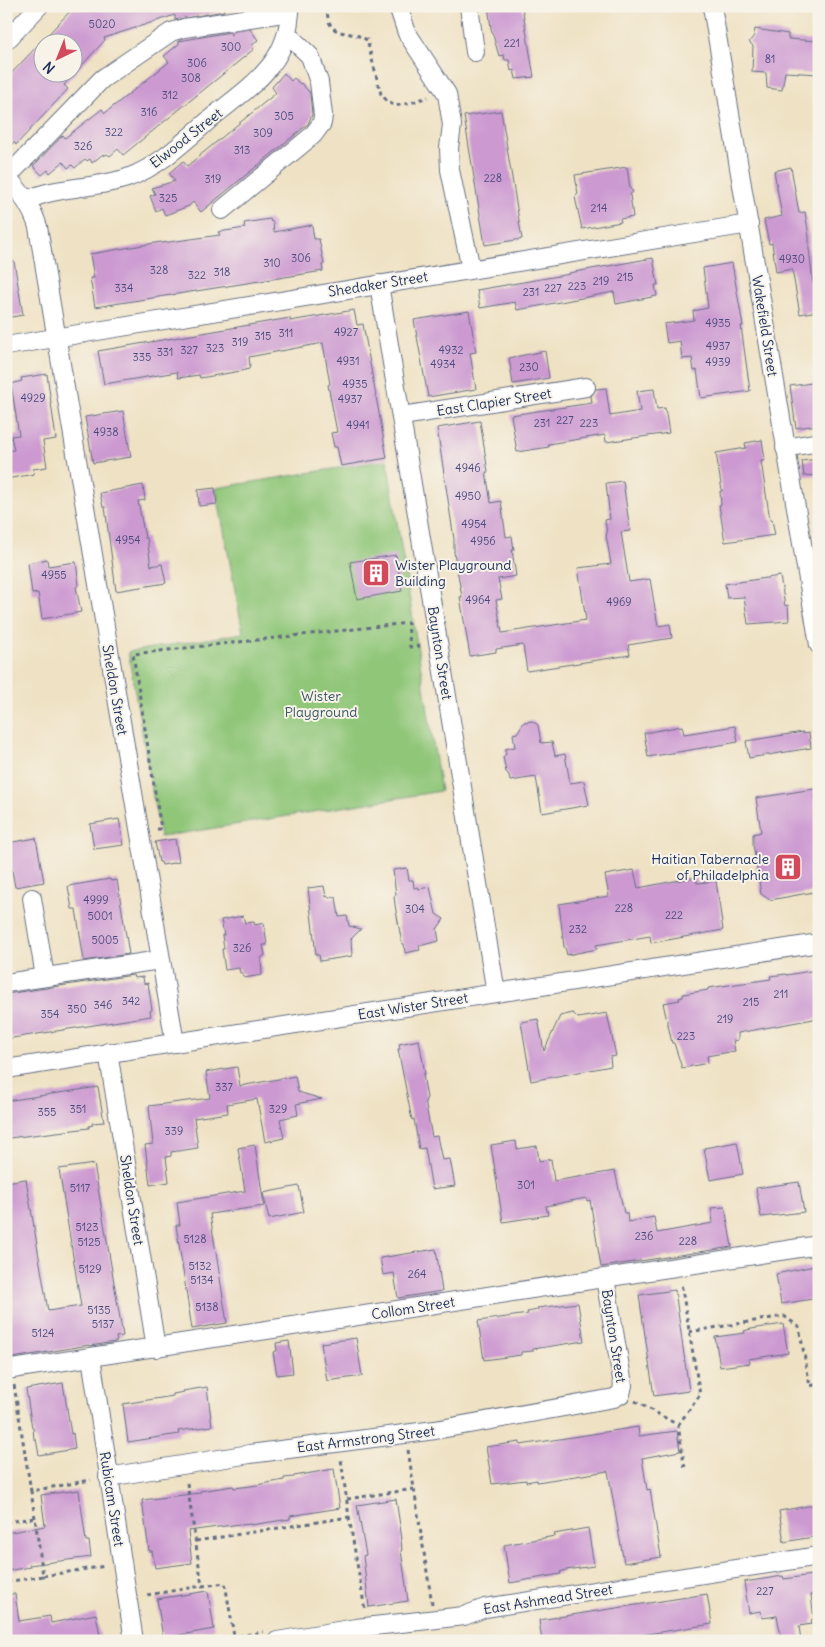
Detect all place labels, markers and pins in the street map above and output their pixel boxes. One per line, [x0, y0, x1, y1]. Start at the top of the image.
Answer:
place label: Wister Playground Building [395, 556, 512, 590]
building icon: Wister Playground Building [361, 558, 391, 588]
place label: Haitian Tabernacle of Philadelphia [651, 850, 769, 884]
building icon: Haitian Tabernacle of Philadelphia [773, 852, 803, 882]

